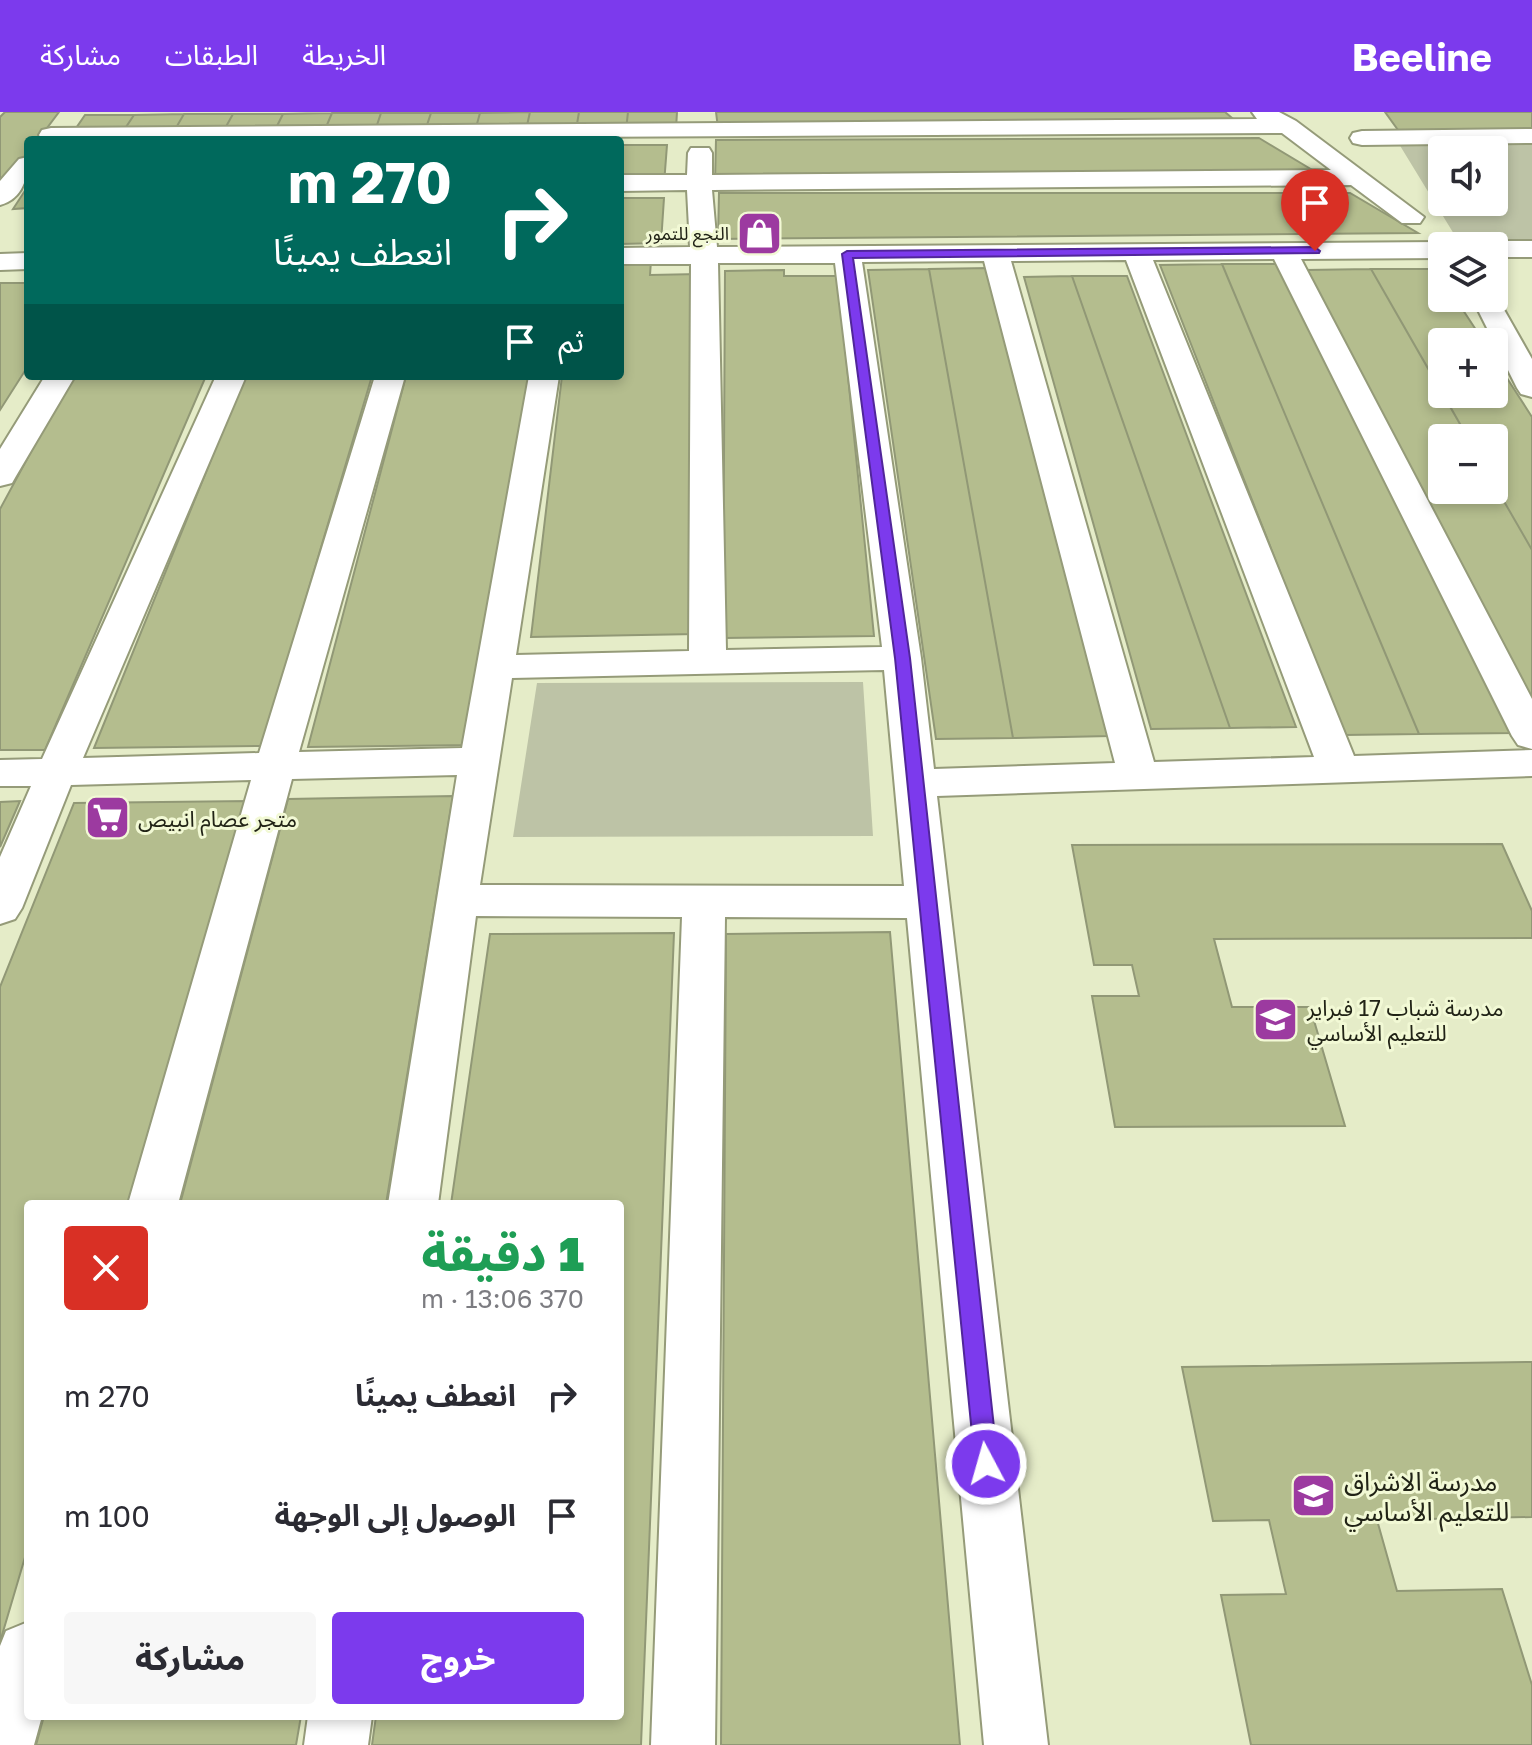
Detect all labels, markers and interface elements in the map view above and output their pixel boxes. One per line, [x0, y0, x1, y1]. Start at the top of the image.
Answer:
text: Beeline [1352, 34, 1492, 79]
text: مشاركة [40, 38, 121, 71]
text: الطبقات [165, 38, 258, 71]
text: الخريطة [302, 38, 386, 71]
map controls [1428, 136, 1508, 504]
button: sound [1428, 136, 1508, 216]
text: 270 m [288, 148, 452, 215]
icon: right [480, 168, 584, 272]
pin [1281, 169, 1349, 251]
icon: arrive [1293, 181, 1337, 225]
shop icon: النجع للتمور [736, 209, 784, 257]
place label: النجع للتمور [645, 222, 729, 248]
text: انعطف يمينًا [273, 230, 452, 273]
button: layers [1428, 232, 1508, 312]
icon: arrive [498, 320, 542, 364]
text: ثم [558, 323, 584, 359]
button: + [1428, 328, 1508, 408]
button: − [1428, 424, 1508, 504]
supermarket icon: متجر عصام انبيص [83, 794, 131, 842]
place label: متجر عصام انبيص [138, 805, 297, 836]
place label: مدرسة شباب 17 فبراير للتعليم الأساسي [1306, 994, 1504, 1050]
school or university icon: مدرسة شباب 17 فبراير للتعليم الأساسي [1252, 996, 1300, 1044]
text: 1 دقيقة [421, 1224, 584, 1282]
button: close [64, 1226, 148, 1310]
text: 370 m · 13:06 [421, 1283, 584, 1314]
icon: right [540, 1374, 584, 1418]
text: انعطف يمينًا [355, 1377, 516, 1413]
text: 270 m [64, 1378, 150, 1414]
position arrow [944, 1422, 1028, 1506]
place label: مدرسة الاشراق للتعليم الأساسي [1344, 1466, 1509, 1532]
school or university icon: مدرسة الاشراق للتعليم الأساسي [1289, 1472, 1337, 1520]
icon: arrive [540, 1494, 584, 1538]
text: الوصول إلى الوجهة [274, 1497, 516, 1533]
text: 100 m [64, 1498, 150, 1534]
button: مشاركة [64, 1612, 316, 1704]
button: خروج [332, 1612, 584, 1704]

